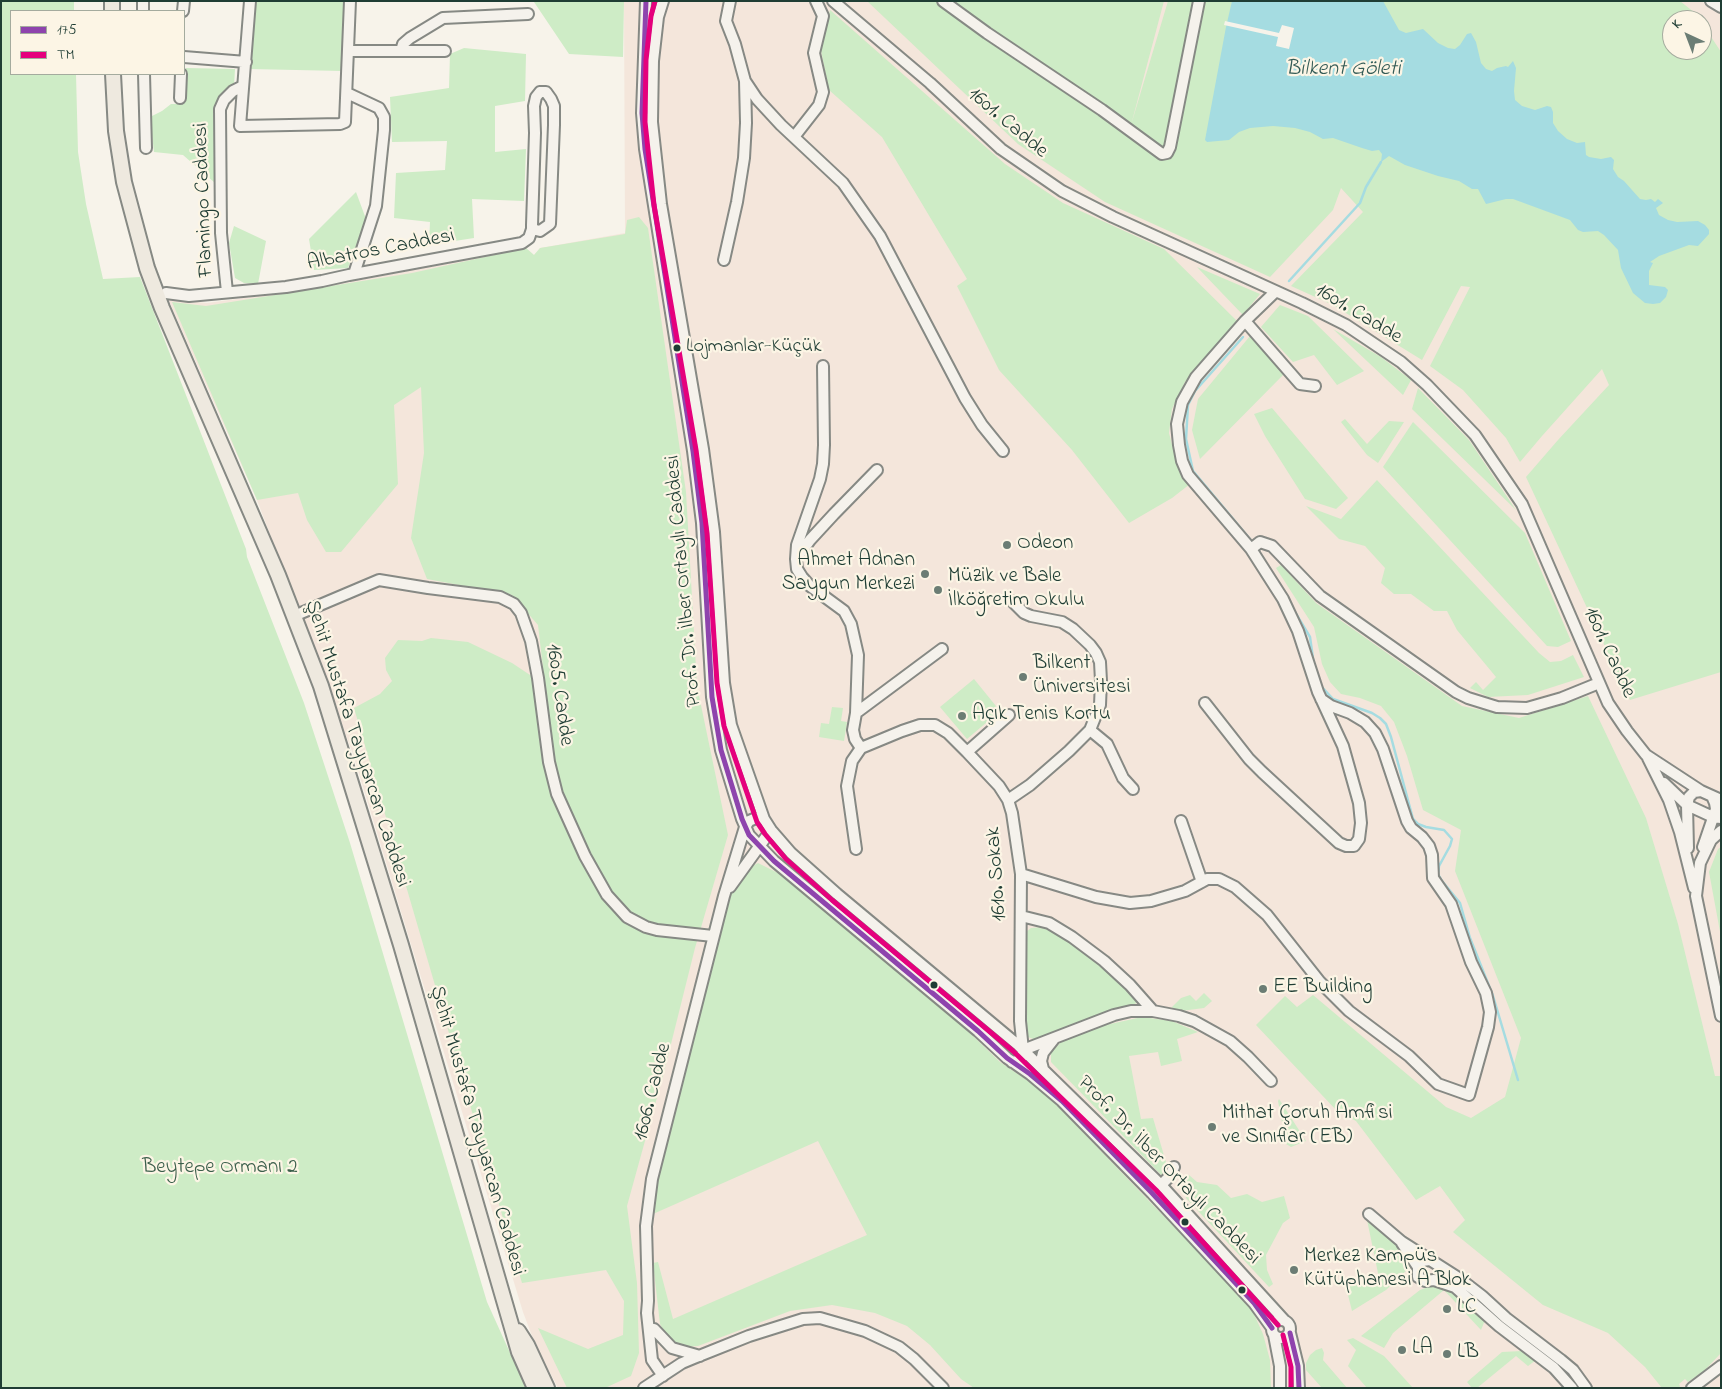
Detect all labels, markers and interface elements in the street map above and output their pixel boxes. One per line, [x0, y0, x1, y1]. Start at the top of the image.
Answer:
legend [10, 10, 185, 75]
north arrow [1662, 10, 1712, 60]
text: K [1667, 14, 1687, 34]
text: 175 [57, 19, 77, 41]
text: TM [57, 44, 75, 66]
water label: Bilkent Göleti [1285, 57, 1401, 83]
street label: 1601. Cadde [962, 83, 1052, 165]
street label: Flamingo Caddesi [190, 122, 220, 278]
street label: Albatros Caddesi [305, 224, 457, 278]
street label: 1601. Cadde [1310, 279, 1406, 351]
place label: Lojmanlar-Küçük [686, 336, 822, 360]
marker: Lojmanlar-Küçük [672, 343, 682, 353]
street label: Prof. Dr. İlber Ortaylı Caddesi [661, 454, 709, 708]
place label: Odeon [1017, 532, 1073, 558]
marker: Odeon [1001, 539, 1013, 551]
place label: Ahmet Adnan Saygun Merkezi [782, 549, 915, 599]
place label: Müzik ve Bale İlköğretim Okulu [948, 565, 1085, 615]
marker: Ahmet Adnan Saygun Merkezi [919, 568, 931, 580]
marker: Müzik ve Bale İlköğretim Okulu [932, 584, 944, 596]
street label: Şehit Mustafa Tayyarcan Caddesi [298, 597, 414, 891]
street label: 1601. Cadde [1576, 604, 1640, 702]
street label: 1605. Cadde [538, 643, 578, 747]
place label: Bilkent Üniversitesi [1033, 652, 1130, 702]
marker: Bilkent Üniversitesi [1017, 671, 1029, 683]
place label: Açık Tenis Kortu [972, 703, 1111, 729]
marker: Açık Tenis Kortu [956, 710, 968, 722]
street label: 1610. Sokak [982, 826, 1014, 922]
place label: EE Building [1273, 976, 1372, 1002]
unlabelled marker [929, 980, 939, 990]
street label: Şehit Mustafa Tayyarcan Caddesi [423, 983, 529, 1279]
marker: EE Building [1257, 983, 1269, 995]
street label: 1606. Cadde [630, 1041, 678, 1143]
street label: Prof. Dr. İlber Ortaylı Caddesi [1071, 1071, 1265, 1271]
place label: Mithat Çoruh Amfisi ve Sınıflar (EB) [1222, 1102, 1393, 1152]
marker: Mithat Çoruh Amfisi ve Sınıflar (EB) [1206, 1121, 1218, 1133]
park label: Beytepe Ormanı 2 [142, 1156, 298, 1182]
unlabelled marker [1180, 1217, 1190, 1227]
place label: Merkez Kampüs Kütüphanesi A Blok [1304, 1245, 1471, 1295]
marker: Merkez Kampüs Kütüphanesi A Blok [1288, 1264, 1300, 1276]
unlabelled marker [1237, 1285, 1247, 1295]
place label: LC [1457, 1296, 1476, 1322]
marker: LC [1441, 1303, 1453, 1315]
place label: LA [1412, 1337, 1433, 1363]
place label: LB [1457, 1341, 1479, 1367]
marker: LA [1396, 1344, 1408, 1356]
marker: LB [1441, 1348, 1453, 1360]

